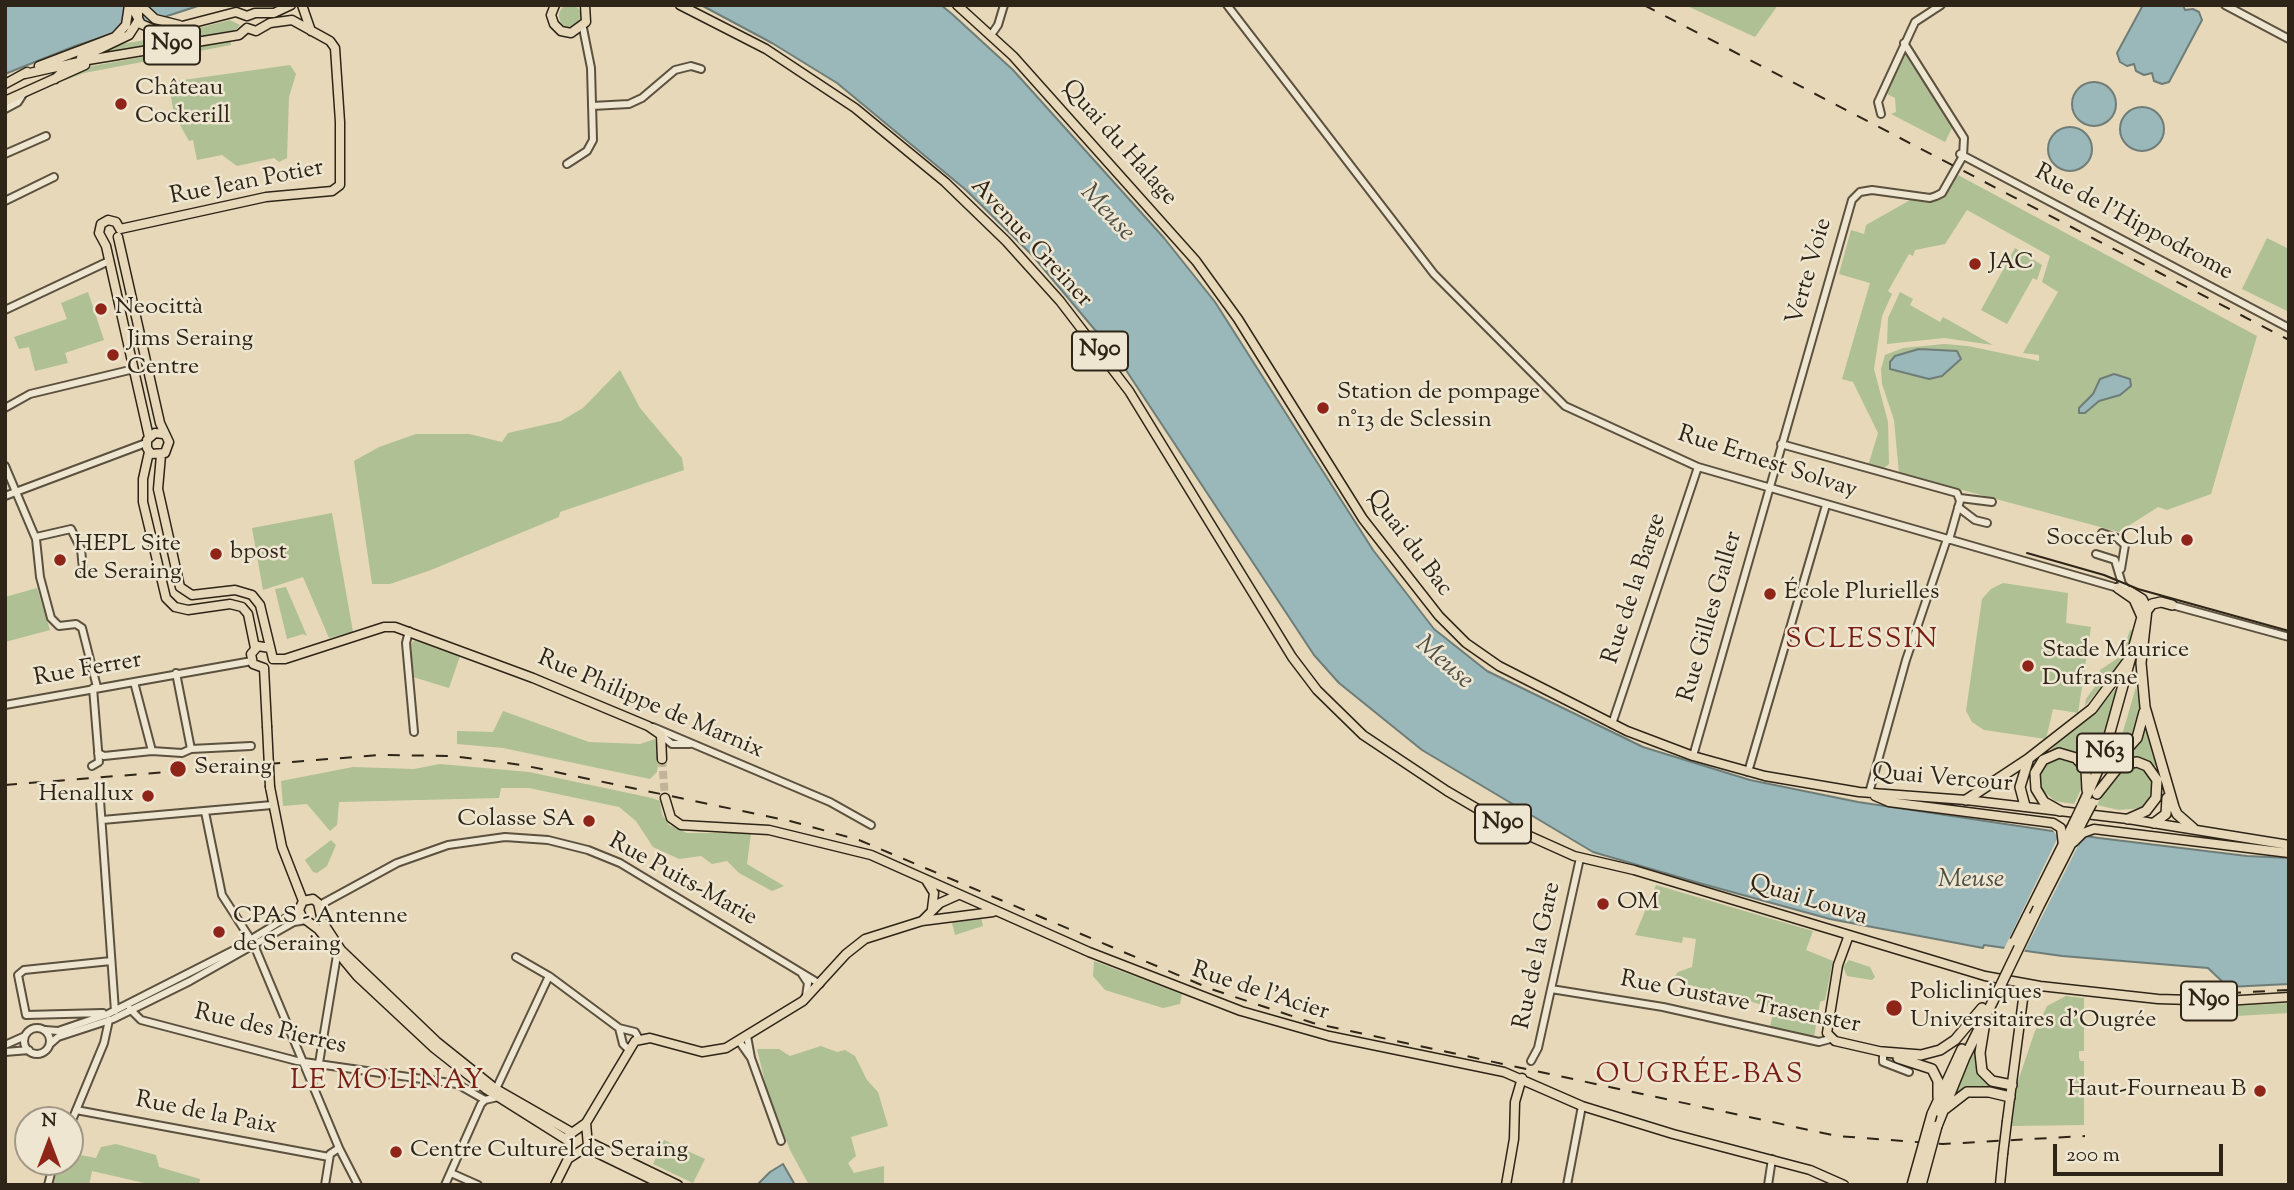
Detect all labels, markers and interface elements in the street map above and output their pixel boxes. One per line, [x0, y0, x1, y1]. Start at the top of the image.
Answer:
road number: N90 [144, 26, 200, 64]
street label: Quai du Halage [1054, 75, 1182, 213]
place label: Château Cockerill [135, 76, 231, 132]
marker: Château Cockerill [113, 96, 129, 112]
street label: Rue Jean Potier [168, 155, 326, 213]
street label: Rue de l'Hippodrome [2029, 160, 2237, 288]
street label: Avenue Greiner [963, 173, 1097, 315]
water label: Meuse [1072, 179, 1140, 249]
street label: Verte Voie [1782, 215, 1840, 329]
place label: JAC [1989, 250, 2034, 278]
marker: JAC [1967, 256, 1983, 272]
place label: Neocittà [115, 295, 203, 323]
marker: Neocittà [93, 301, 109, 317]
place label: Jims Seraing Centre [127, 327, 253, 383]
road number: N90 [1072, 332, 1128, 370]
marker: Jims Seraing Centre [105, 347, 121, 363]
place label: Station de pompage n°13 de Sclessin [1337, 380, 1540, 436]
marker: Station de pompage n°13 de Sclessin [1315, 400, 1331, 416]
street label: Rue Ernest Solvay [1674, 421, 1860, 507]
street label: Quai du Bac [1359, 485, 1457, 603]
street label: Rue de la Barge [1598, 510, 1674, 668]
place label: Soccer Club [2046, 526, 2173, 554]
street label: Rue Gilles Galler [1674, 528, 1750, 706]
place label: HEPL Site de Seraing [74, 532, 182, 588]
marker: Soccer Club [2179, 532, 2195, 548]
place label: bpost [230, 540, 287, 568]
marker: bpost [208, 546, 224, 562]
marker: HEPL Site de Seraing [52, 552, 68, 568]
place label: École Plurielles [1784, 580, 1939, 608]
marker: École Plurielles [1762, 586, 1778, 602]
district label: SCLESSIN [1786, 625, 1938, 659]
water label: Meuse [1408, 630, 1478, 698]
place label: Stade Maurice Dufrasne [2042, 638, 2189, 694]
street label: Rue Philippe de Marnix [533, 645, 767, 767]
street label: Rue Ferrer [32, 647, 144, 695]
marker: Stade Maurice Dufrasne [2020, 658, 2036, 674]
road number: N63 [2077, 734, 2133, 772]
place label: Seraing [194, 755, 272, 783]
marker: Seraing [168, 759, 188, 779]
street label: Quai Vercour [1871, 760, 2013, 800]
place label: Henallux [38, 782, 134, 810]
marker: Henallux [140, 788, 156, 804]
road number: N90 [1475, 804, 1531, 844]
place label: Colasse SA [457, 807, 575, 835]
marker: Colasse SA [581, 813, 597, 829]
street label: Rue Puits-Marie [603, 828, 761, 934]
water label: Meuse [1938, 866, 2004, 898]
street label: Quai Louva [1745, 870, 1871, 934]
street label: Rue de la Gare [1509, 880, 1569, 1032]
place label: OM [1617, 890, 1659, 918]
marker: OM [1595, 896, 1611, 912]
place label: CPAS - Antenne de Seraing [233, 904, 408, 960]
marker: CPAS - Antenne de Seraing [211, 924, 227, 940]
street label: Rue de l'Acier [1188, 957, 1332, 1029]
street label: Rue Gustave Trasenster [1617, 967, 1863, 1041]
place label: Policliniques Universitaires d'Ougrée [1910, 980, 2156, 1036]
road number: N90 [2181, 982, 2237, 1020]
marker: Policliniques Universitaires d'Ougrée [1884, 998, 1904, 1018]
street label: Rue des Pierres [191, 999, 349, 1063]
district label: OUGRÉE-BAS [1597, 1060, 1803, 1094]
district label: LE MOLINAY [291, 1066, 485, 1100]
place label: Haut-Fourneau B [2067, 1077, 2246, 1105]
marker: Haut-Fourneau B [2252, 1083, 2268, 1099]
street label: Rue de la Paix [133, 1087, 279, 1143]
north arrow [14, 1106, 84, 1176]
text: N [41, 1108, 57, 1135]
scale bar [2056, 1130, 2226, 1174]
place label: Centre Culturel de Seraing [410, 1138, 688, 1166]
text: 200 m [2066, 1141, 2120, 1171]
marker: Centre Culturel de Seraing [388, 1144, 404, 1160]

